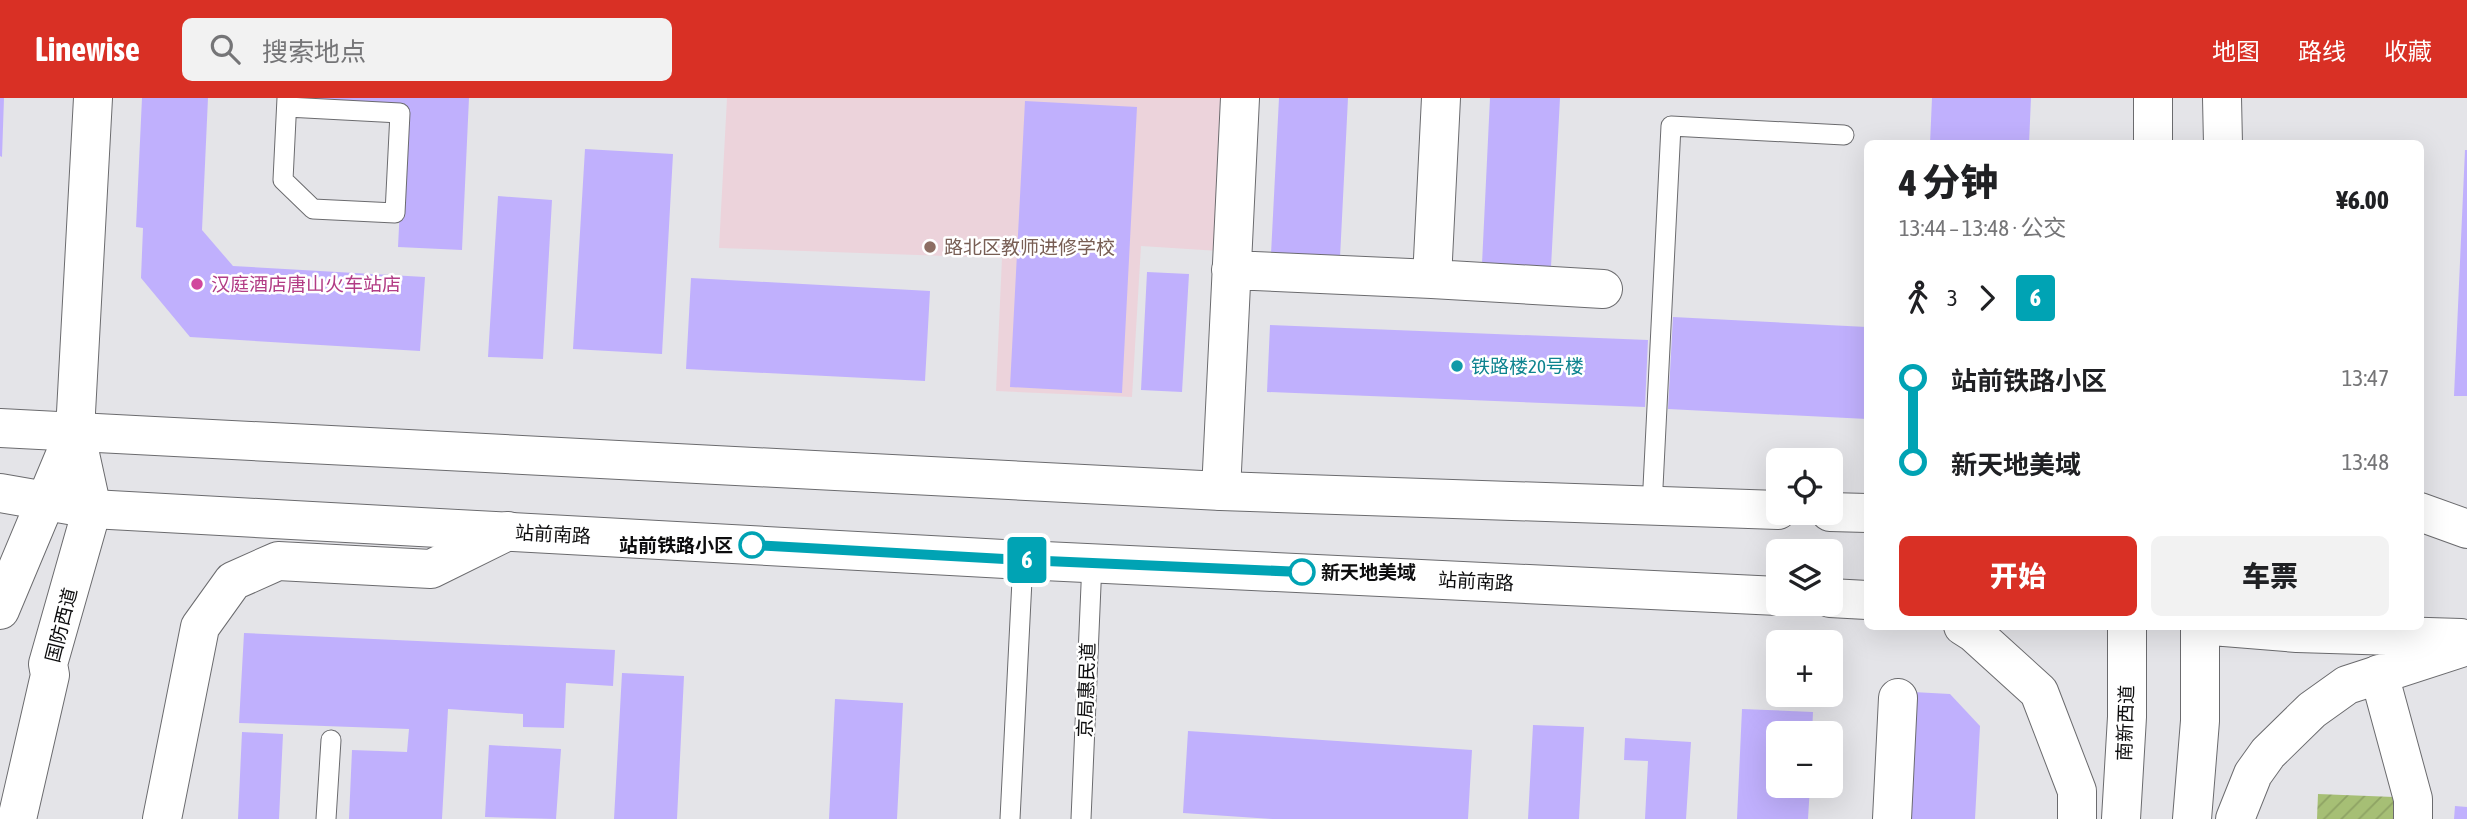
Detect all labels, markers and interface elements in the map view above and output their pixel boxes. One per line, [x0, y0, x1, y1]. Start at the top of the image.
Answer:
search box [182, 18, 672, 81]
text: Linewise [35, 30, 140, 68]
icon: search [206, 30, 244, 68]
text: 搜索地点 [262, 37, 366, 67]
text: 地图 [2212, 38, 2260, 65]
text: 路线 [2298, 38, 2346, 65]
text: 收藏 [2384, 38, 2432, 65]
text: 4 分钟 [1899, 161, 1998, 204]
text: ¥6.00 [2336, 185, 2389, 215]
text: 13:44 – 13:48 · 公交 [1899, 215, 2066, 241]
place label: 路北区教师进修学校 [944, 236, 1115, 258]
marker: 路北区教师进修学校 [922, 239, 938, 255]
place label: 汉庭酒店唐山火车站店 [211, 273, 401, 295]
marker: 汉庭酒店唐山火车站店 [189, 276, 205, 292]
icon: walk [1899, 279, 1937, 317]
icon: forward [1968, 279, 2006, 317]
text: 6 [2030, 284, 2041, 311]
text: 3 [1947, 285, 1958, 311]
place label: 铁路楼20号楼 [1471, 355, 1584, 377]
marker: 铁路楼20号楼 [1449, 358, 1465, 374]
text: 13:47 [2342, 365, 2389, 391]
text: 站前铁路小区 [1951, 366, 2107, 396]
map controls [1766, 448, 1843, 798]
button: locate [1766, 448, 1843, 525]
text: 13:48 [2342, 449, 2389, 475]
text: 新天地美域 [1951, 450, 2081, 480]
street label: 站前南路 [514, 521, 592, 547]
marker: 站前铁路小区 [739, 532, 765, 558]
place label: 站前铁路小区 [619, 534, 733, 556]
button: 开始 [1899, 536, 2137, 616]
button: 车票 [2151, 536, 2389, 616]
line badge: 6 [1004, 537, 1050, 583]
button: layers [1766, 539, 1843, 616]
text: 6 [1021, 546, 1033, 573]
marker: 新天地美域 [1289, 559, 1315, 585]
place label: 新天地美域 [1321, 561, 1416, 583]
street label: 站前南路 [1437, 568, 1515, 594]
street label: 国防西道 [41, 585, 81, 665]
button: + [1766, 630, 1843, 707]
street label: 京局惠民道 [1073, 642, 1099, 738]
street label: 南新西道 [2113, 685, 2137, 761]
button: − [1766, 721, 1843, 798]

